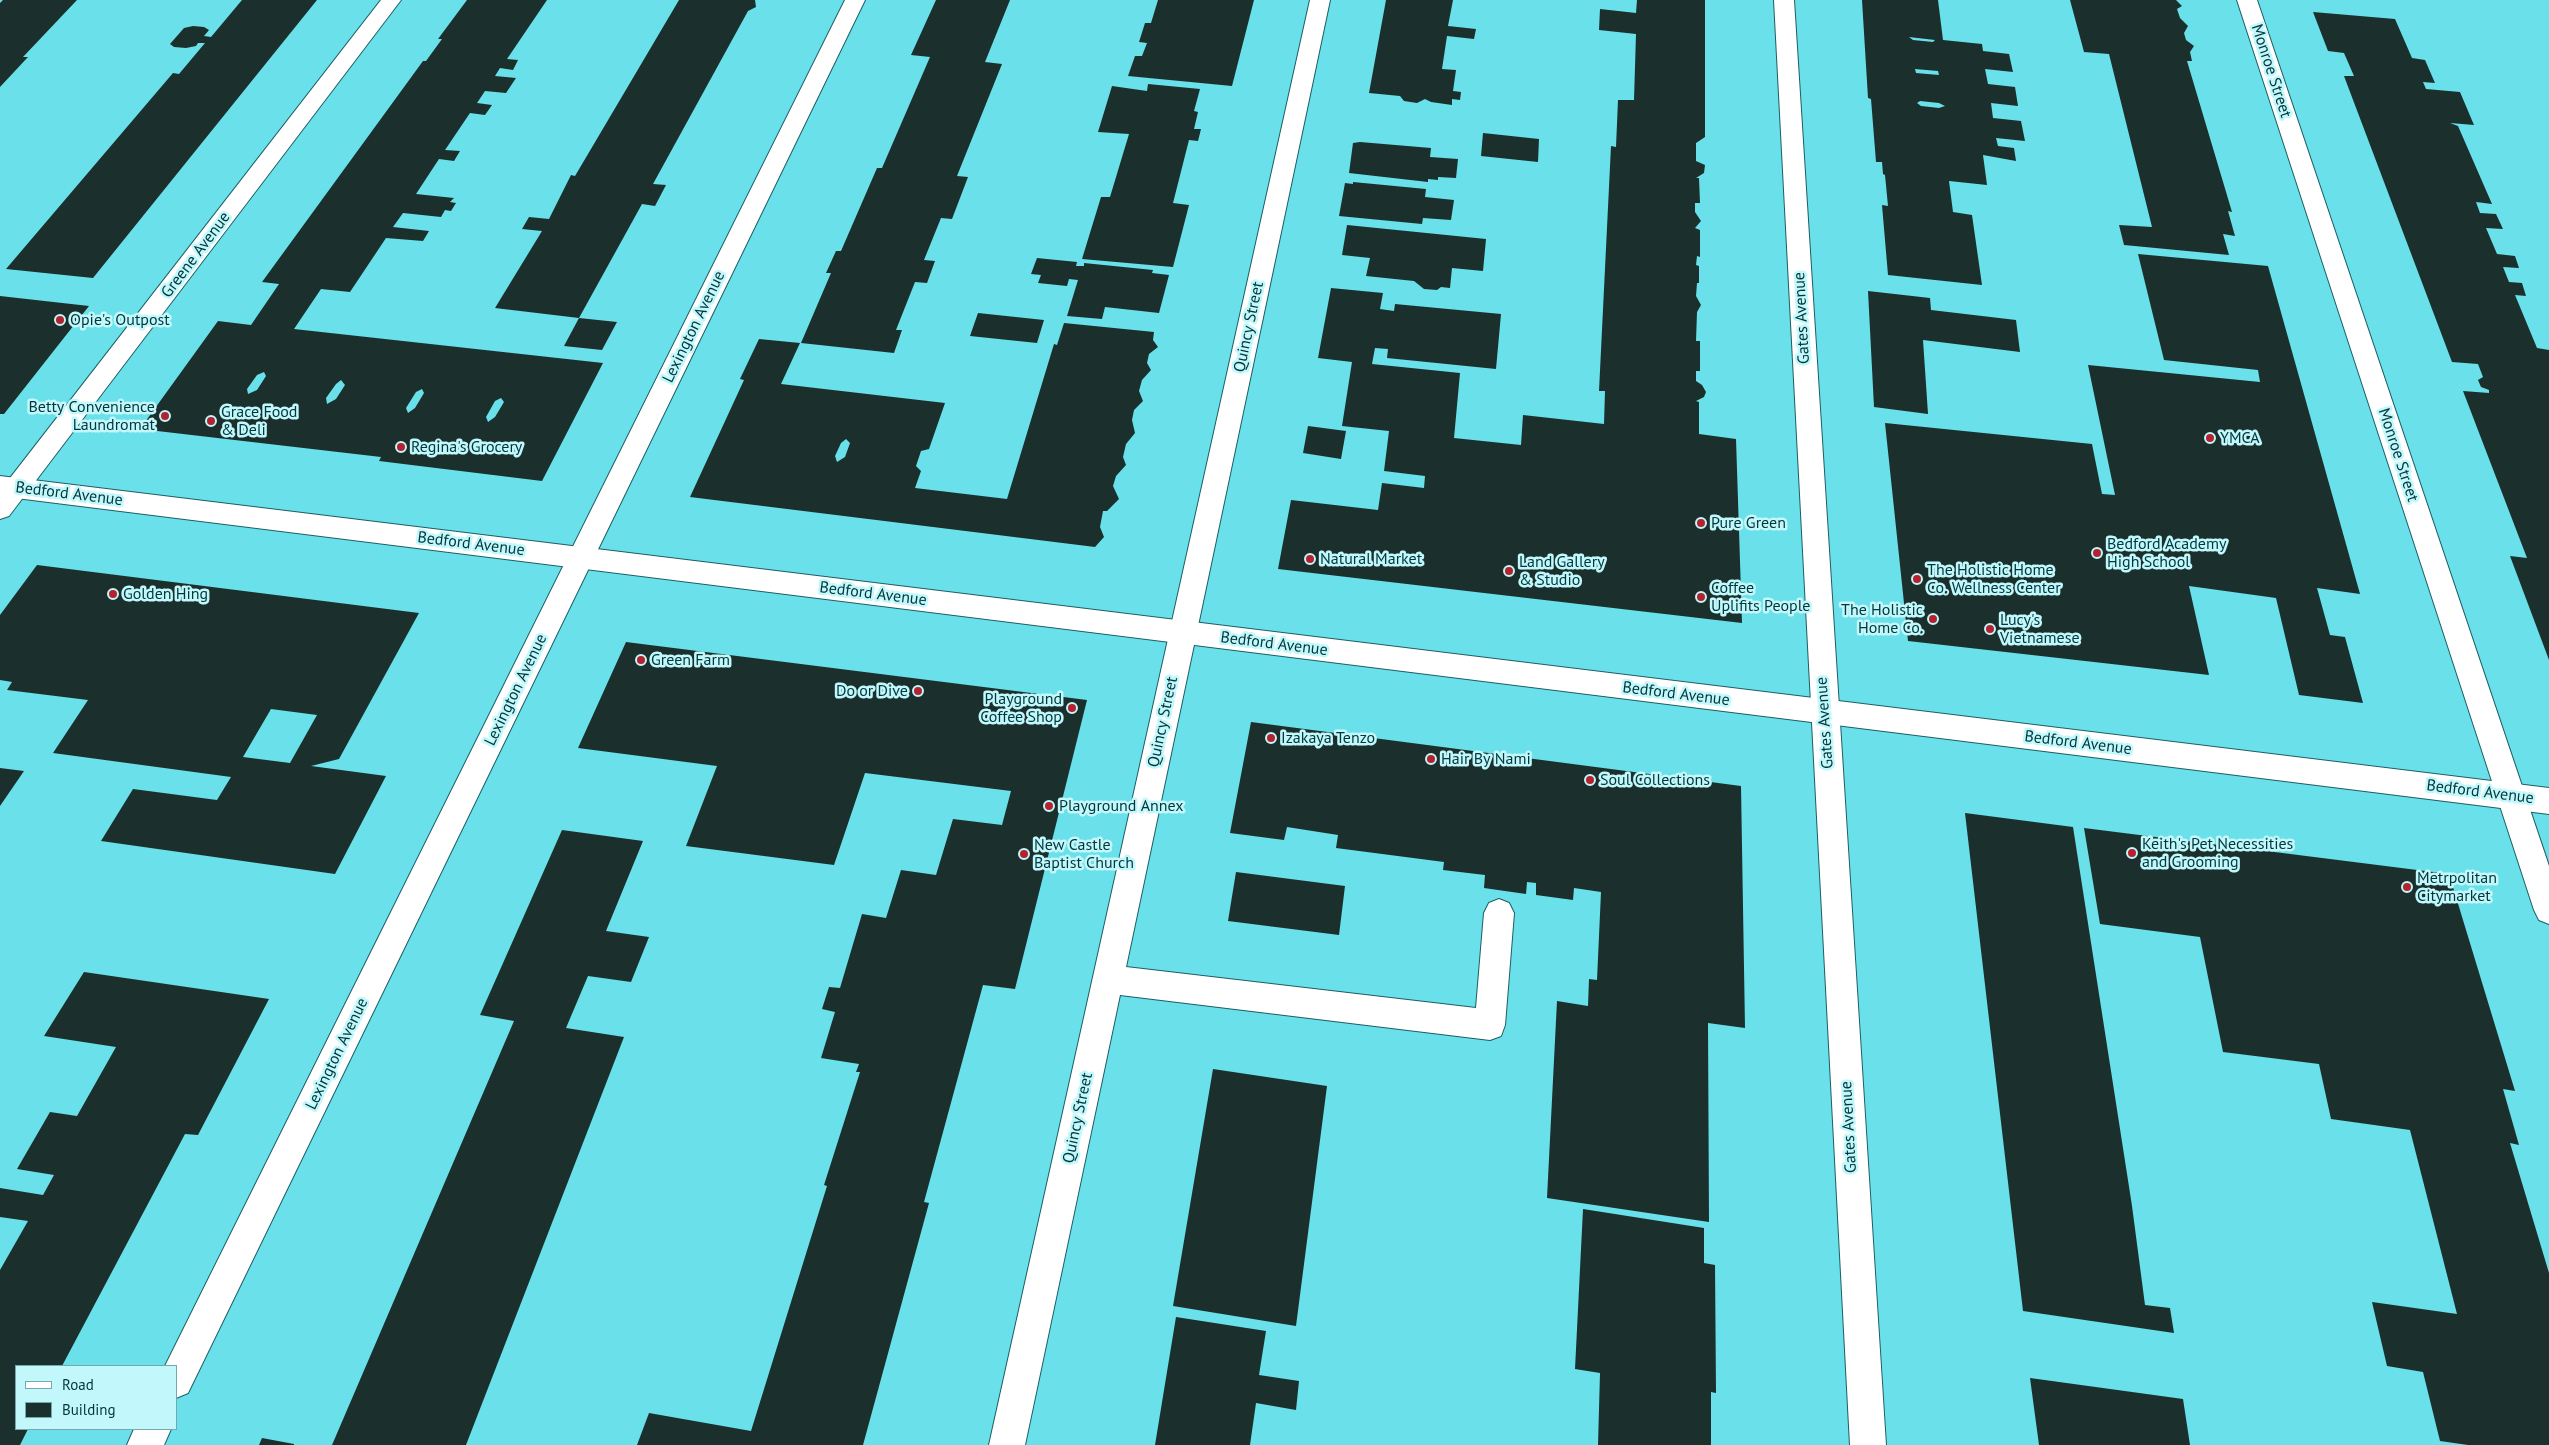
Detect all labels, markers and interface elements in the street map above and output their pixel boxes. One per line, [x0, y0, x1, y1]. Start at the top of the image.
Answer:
street label: Monroe Street [2247, 22, 2295, 120]
street label: Greene Avenue [158, 208, 234, 302]
street label: Lexington Avenue [659, 268, 729, 386]
street label: Gates Avenue [1790, 272, 1814, 364]
street label: Quincy Street [1230, 280, 1268, 374]
place label: Opie's Outpost [70, 310, 170, 330]
marker: Opie's Outpost [54, 314, 66, 326]
place label: Betty Convenience Laundromat [28, 397, 155, 435]
place label: Grace Food & Deli [221, 402, 297, 440]
street label: Monroe Street [2374, 406, 2422, 504]
marker: Betty Convenience Laundromat [159, 410, 171, 422]
marker: Grace Food & Deli [205, 415, 217, 427]
place label: YMCA [2220, 428, 2260, 448]
marker: YMCA [2204, 432, 2216, 444]
place label: Regina's Grocery [411, 437, 522, 457]
marker: Regina's Grocery [395, 441, 407, 453]
street label: Bedford Avenue [14, 478, 124, 510]
place label: Pure Green [1711, 513, 1786, 533]
marker: Pure Green [1695, 517, 1707, 529]
street label: Bedford Avenue [416, 528, 526, 560]
place label: Bedford Academy High School [2107, 534, 2226, 572]
marker: Bedford Academy High School [2091, 547, 2103, 559]
place label: Natural Market [1320, 549, 1422, 569]
place label: Land Gallery & Studio [1519, 552, 1605, 590]
marker: Natural Market [1304, 553, 1316, 565]
place label: The Holistic Home Co. Wellness Center [1927, 560, 2061, 598]
marker: Land Gallery & Studio [1503, 565, 1515, 577]
marker: The Holistic Home Co. Wellness Center [1911, 573, 1923, 585]
street label: Bedford Avenue [818, 578, 928, 610]
place label: Coffee Uplifits People [1711, 578, 1810, 616]
place label: Golden Hing [123, 584, 208, 604]
marker: Golden Hing [107, 588, 119, 600]
marker: Coffee Uplifits People [1695, 591, 1707, 603]
place label: The Holistic Home Co. [1841, 600, 1923, 638]
place label: Lucy's Vietnamese [2000, 610, 2080, 648]
marker: The Holistic Home Co. [1927, 613, 1939, 625]
marker: Lucy's Vietnamese [1984, 623, 1996, 635]
street label: Bedford Avenue [1219, 628, 1329, 660]
street label: Lexington Avenue [481, 631, 551, 749]
place label: Green Farm [651, 650, 730, 670]
marker: Green Farm [635, 654, 647, 666]
street label: Quincy Street [1144, 675, 1182, 769]
street label: Gates Avenue [1812, 676, 1838, 770]
street label: Bedford Avenue [1621, 678, 1731, 710]
place label: Do or Dive [836, 681, 908, 701]
marker: Do or Dive [912, 685, 924, 697]
place label: Playground Coffee Shop [980, 689, 1062, 727]
marker: Playground Coffee Shop [1066, 702, 1078, 714]
street label: Bedford Avenue [2023, 727, 2133, 759]
place label: Izakaya Tenzo [1281, 728, 1375, 748]
marker: Izakaya Tenzo [1265, 732, 1277, 744]
place label: Hair By Nami [1441, 749, 1531, 769]
marker: Hair By Nami [1425, 753, 1437, 765]
place label: Soul Collections [1600, 770, 1710, 790]
marker: Soul Collections [1584, 774, 1596, 786]
street label: Bedford Avenue [2425, 776, 2535, 808]
place label: Playground Annex [1059, 796, 1184, 816]
marker: Playground Annex [1043, 800, 1055, 812]
place label: Keith's Pet Necessities and Grooming [2142, 834, 2293, 872]
place label: New Castle Baptist Church [1034, 835, 1134, 873]
marker: Keith's Pet Necessities and Grooming [2126, 847, 2138, 859]
marker: New Castle Baptist Church [1018, 848, 1030, 860]
place label: Metrpolitan Citymarket [2417, 868, 2497, 906]
marker: Metrpolitan Citymarket [2401, 881, 2413, 893]
street label: Lexington Avenue [302, 995, 372, 1113]
street label: Quincy Street [1059, 1071, 1097, 1165]
street label: Gates Avenue [1837, 1081, 1861, 1173]
legend [15, 1365, 178, 1430]
text: Road [62, 1375, 94, 1394]
text: Building [62, 1400, 116, 1419]

